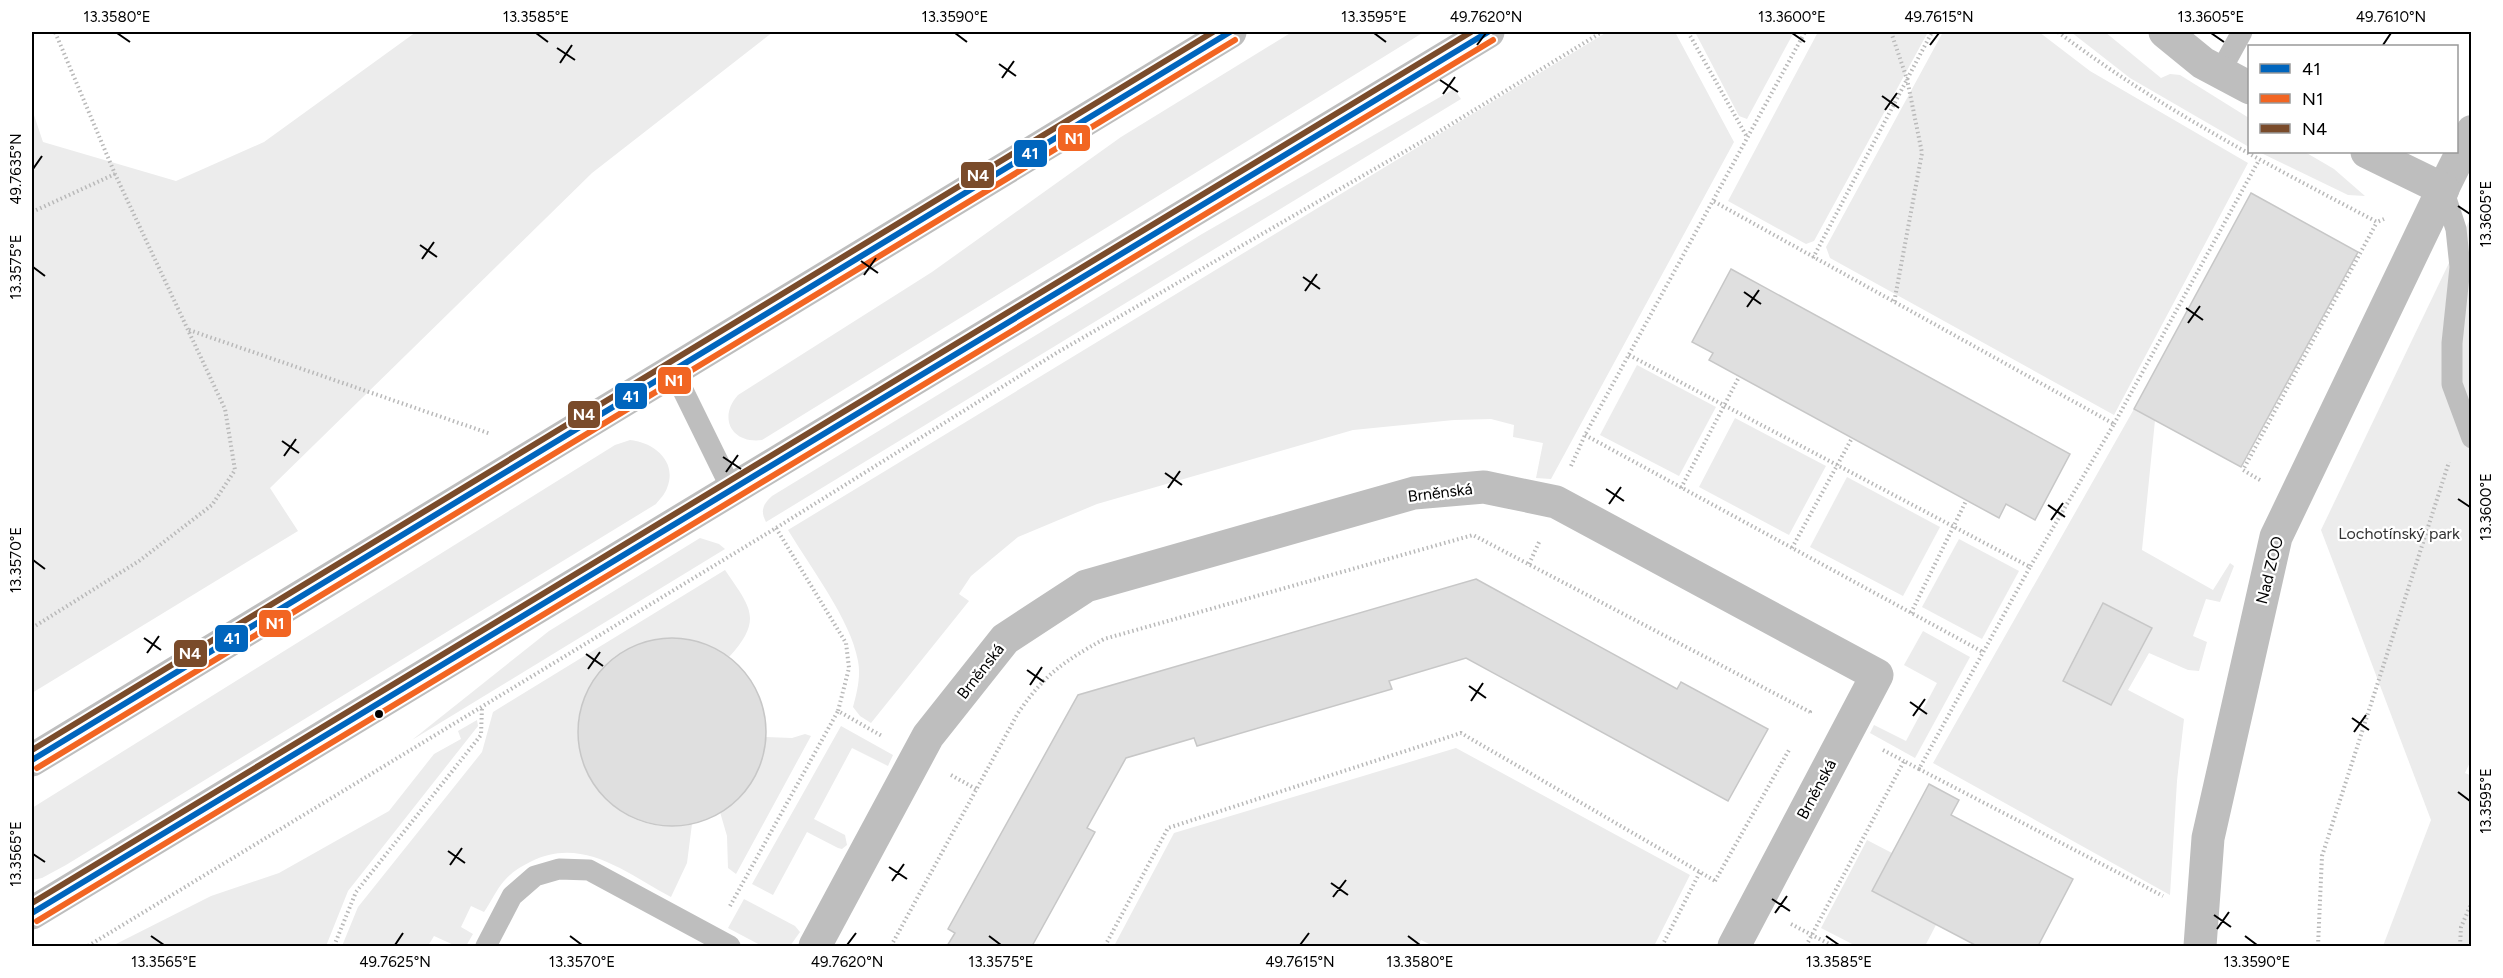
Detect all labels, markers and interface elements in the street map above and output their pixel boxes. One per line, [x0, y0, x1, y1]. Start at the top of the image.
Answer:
text: 13.3580°E [83, 8, 151, 26]
text: 13.3585°E [503, 8, 569, 26]
text: 13.3590°E [922, 8, 988, 26]
text: 13.3595°E [1341, 8, 1407, 26]
text: 49.7620°N [1450, 8, 1522, 26]
text: 13.3600°E [1758, 8, 1826, 26]
text: 49.7615°N [1904, 8, 1974, 26]
text: 13.3605°E [2178, 8, 2244, 26]
text: 49.7610°N [2356, 8, 2426, 26]
legend [2248, 45, 2458, 153]
text: 41 [2302, 58, 2321, 80]
text: N1 [2302, 88, 2323, 110]
text: N4 [2302, 118, 2327, 140]
line badge: N1 [1057, 124, 1091, 152]
text: N1 [1064, 129, 1084, 148]
text: 49.7635°N [7, 133, 25, 205]
line badge: 41 [1013, 139, 1048, 168]
text: 41 [1022, 144, 1038, 163]
line badge: N4 [960, 161, 995, 189]
text: N4 [967, 166, 989, 185]
text: 13.3605°E [2477, 181, 2495, 247]
text: 13.3575°E [7, 234, 25, 300]
line badge: N1 [657, 366, 692, 395]
text: N1 [664, 371, 684, 390]
line badge: 41 [614, 382, 648, 410]
text: 41 [623, 387, 639, 406]
line badge: N4 [567, 400, 601, 429]
text: N4 [573, 405, 595, 424]
text: 13.3600°E [2477, 473, 2495, 541]
street label: Brněnská [1407, 479, 1473, 506]
park label: Lochotínský park [2338, 524, 2460, 543]
text: 13.3570°E [7, 527, 25, 593]
street label: Nad ZOO [2252, 534, 2287, 606]
line badge: N1 [258, 609, 292, 638]
text: N1 [265, 614, 285, 633]
line badge: 41 [214, 624, 249, 653]
text: 41 [224, 629, 240, 648]
line badge: N4 [173, 639, 208, 668]
street label: Brněnská [953, 640, 1008, 703]
text: N4 [179, 644, 201, 663]
unlabelled marker [373, 708, 385, 720]
street label: Brněnská [1793, 756, 1840, 822]
text: 13.3595°E [2477, 768, 2495, 834]
text: 13.3565°E [7, 821, 25, 887]
text: 13.3565°E [131, 953, 197, 971]
text: 49.7625°N [359, 953, 431, 971]
text: 13.3570°E [549, 953, 615, 971]
text: 49.7620°N [811, 953, 883, 971]
text: 13.3575°E [968, 953, 1034, 971]
text: 49.7615°N [1265, 953, 1335, 971]
text: 13.3580°E [1386, 953, 1454, 971]
text: 13.3585°E [1806, 953, 1872, 971]
text: 13.3590°E [2224, 953, 2290, 971]

